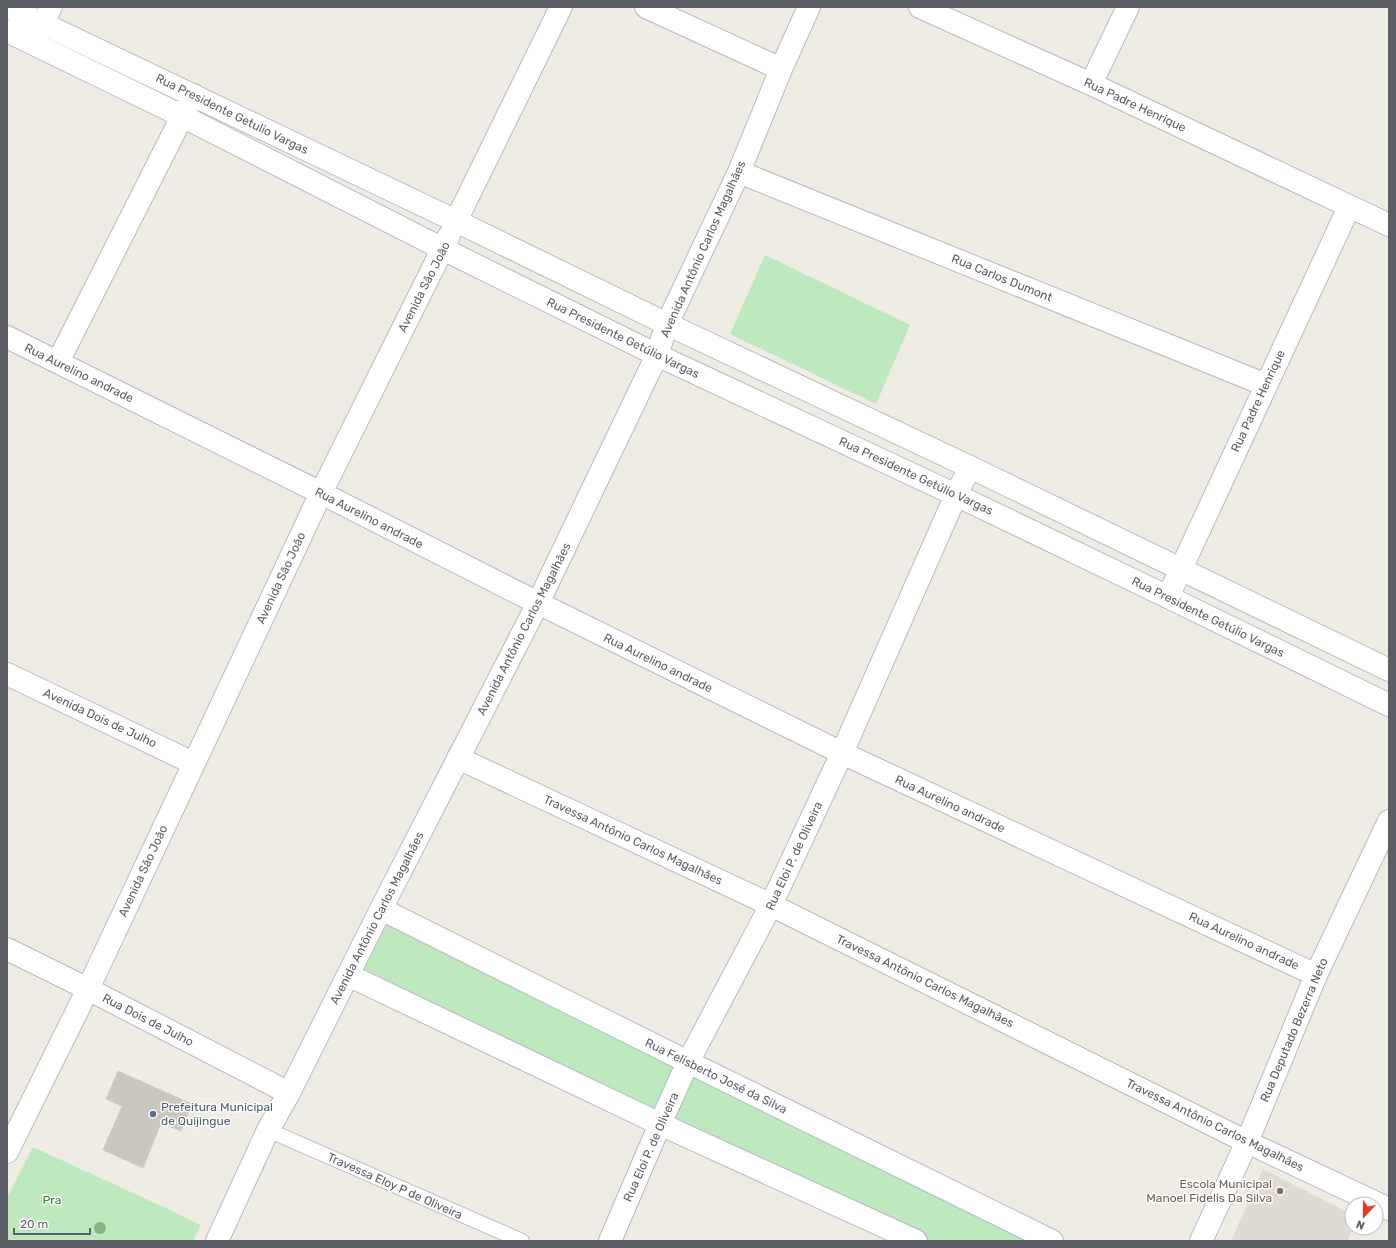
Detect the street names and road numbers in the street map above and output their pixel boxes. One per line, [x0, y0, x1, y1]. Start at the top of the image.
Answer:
street label: Rua Presidente Getulio Vargas [153, 71, 311, 157]
street label: Rua Padre Henrique [1082, 75, 1189, 135]
street label: Avenida Antônio Carlos Magalhães [658, 159, 748, 339]
street label: Avenida São João [395, 239, 453, 335]
street label: Rua Carlos Dumont [949, 251, 1055, 305]
street label: Rua Presidente Getúlio Vargas [544, 295, 702, 381]
street label: Rua Aurelino andrade [22, 340, 136, 406]
street label: Rua Padre Henrique [1228, 347, 1288, 454]
street label: Rua Presidente Getúlio Vargas [837, 434, 995, 518]
street label: Rua Aurelino andrade [313, 485, 426, 552]
street label: Avenida São João [254, 530, 308, 626]
street label: Avenida Antônio Carlos Magalhães [474, 540, 574, 718]
street label: Rua Presidente Getúlio Vargas [1129, 574, 1287, 660]
street label: Rua Aurelino andrade [601, 630, 715, 696]
street label: Avenida Dois de Julho [41, 686, 159, 750]
street label: Rua Aurelino andrade [893, 772, 1007, 836]
street label: Travessa Antônio Carlos Magalhães [541, 792, 725, 888]
street label: Rua Eloi P. de Oliveira [763, 799, 825, 913]
street label: Avenida São João [116, 823, 170, 919]
street label: Avenida Antônio Carlos Magalhães [327, 829, 427, 1007]
street label: Rua Aurelino andrade [1187, 909, 1301, 973]
street label: Travessa Antônio Carlos Magalhães [834, 932, 1016, 1030]
street label: Rua Deputado Bezerra Neto [1257, 956, 1331, 1104]
street label: Rua Dois de Julho [100, 991, 196, 1049]
street label: Rua Felisberto José da Silva [643, 1035, 789, 1117]
street label: Travessa Antônio Carlos Magalhães [1124, 1076, 1306, 1174]
street label: Rua Eloi P. de Oliveira [621, 1090, 681, 1204]
street label: Travessa Eloy P de Oliveira [325, 1150, 465, 1222]

